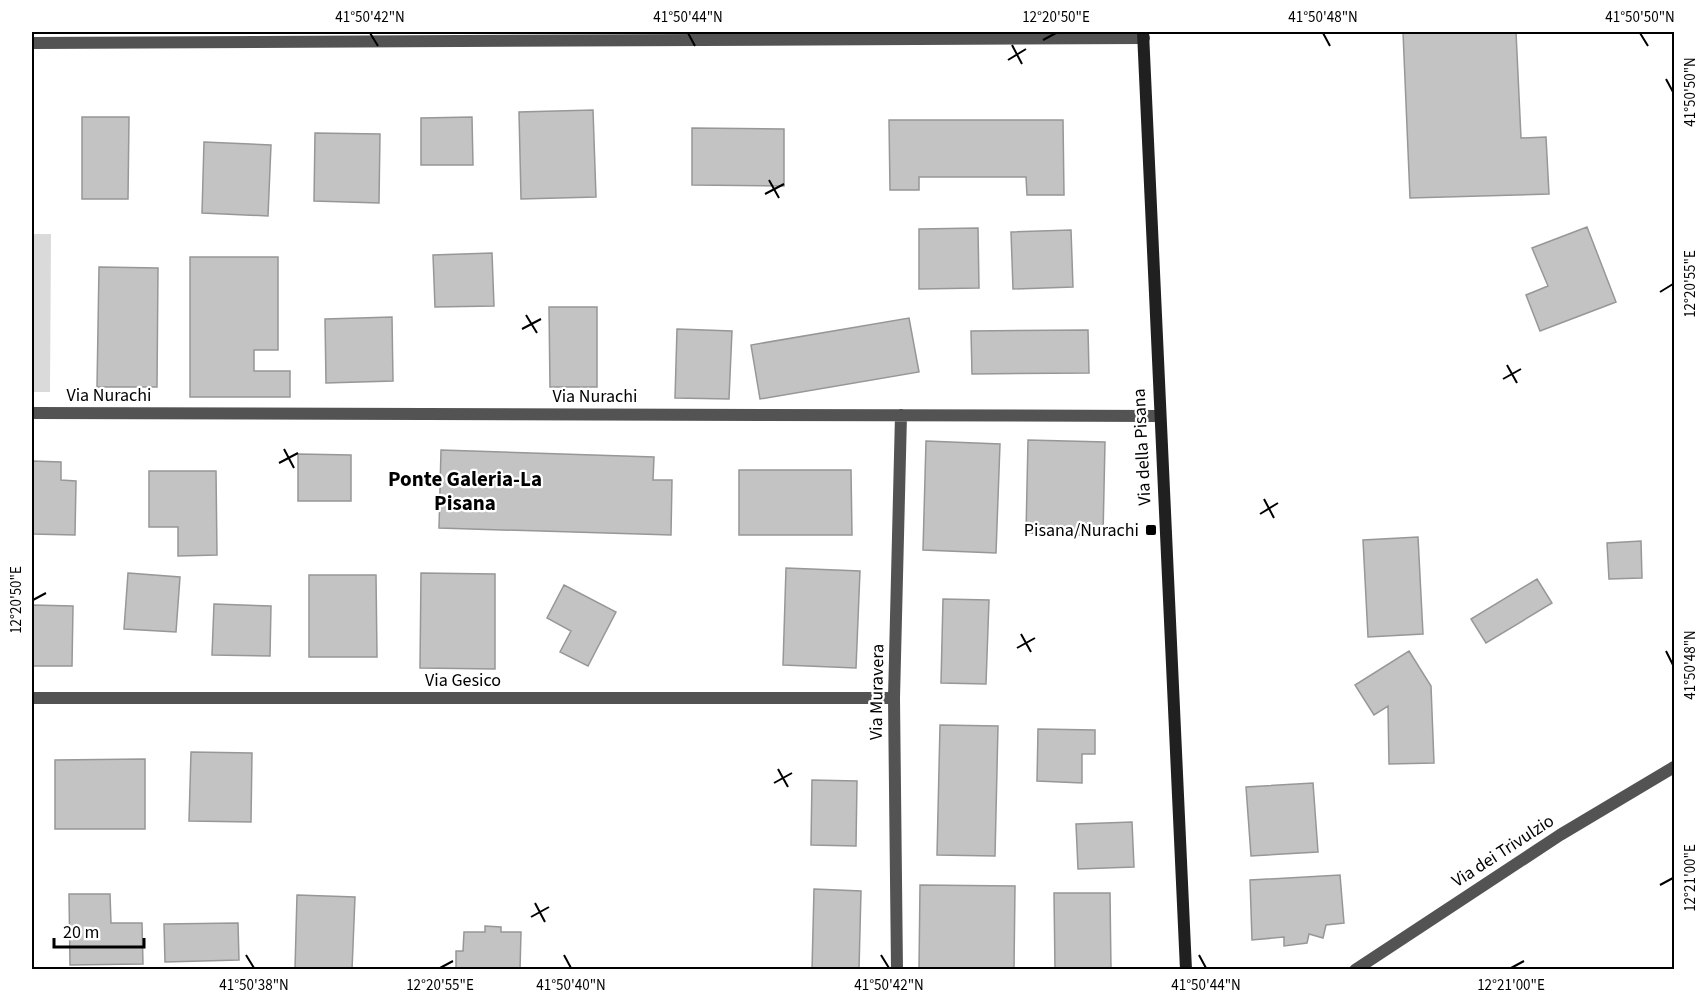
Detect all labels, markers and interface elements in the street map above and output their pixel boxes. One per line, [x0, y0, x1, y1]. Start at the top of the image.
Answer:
text: 41°50'42"N [335, 7, 405, 28]
text: 41°50'44"N [653, 7, 723, 28]
text: 12°20'50"E [1022, 7, 1090, 28]
text: 41°50'48"N [1288, 7, 1358, 28]
text: 41°50'50"N [1605, 7, 1675, 28]
text: 41°50'50"N [1680, 57, 1701, 127]
text: 12°20'55"E [1680, 250, 1701, 318]
street label: Via Nurachi [66, 383, 152, 408]
street label: Via Nurachi [552, 384, 638, 409]
street label: Via della Pisana [1126, 388, 1158, 506]
district label: Ponte Galeria-La Pisana [388, 464, 542, 518]
place label: Pisana/Nurachi [1024, 518, 1139, 543]
marker: Pisana/Nurachi [1144, 523, 1158, 537]
text: 12°20'50"E [6, 566, 27, 634]
text: 41°50'48"N [1680, 630, 1701, 700]
street label: Via Muravera [864, 644, 890, 740]
street label: Via Gesico [425, 668, 501, 693]
street label: Via dei Trivulzio [1447, 809, 1559, 893]
text: 12°21'00"E [1680, 844, 1701, 912]
scale bar [54, 911, 144, 949]
text: 20 m [63, 920, 99, 945]
text: 41°50'38"N [219, 975, 289, 996]
text: 12°20'55"E [406, 975, 474, 996]
text: 41°50'40"N [536, 975, 606, 996]
text: 41°50'42"N [854, 975, 924, 996]
text: 41°50'44"N [1171, 975, 1241, 996]
text: 12°21'00"E [1477, 975, 1545, 996]

